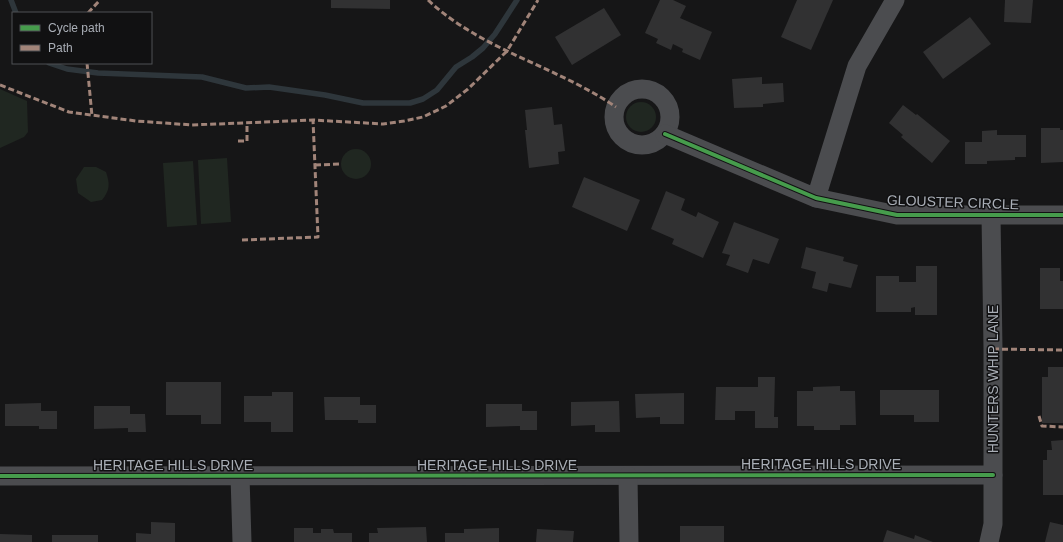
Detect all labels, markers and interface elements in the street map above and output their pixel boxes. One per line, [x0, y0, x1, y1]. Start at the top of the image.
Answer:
legend [12, 12, 152, 64]
text: Cycle path [48, 21, 105, 35]
text: Path [48, 41, 73, 55]
street label: GLOUSTER CIRCLE [887, 192, 1019, 212]
street label: HUNTERS WHIP LANE [985, 305, 1001, 453]
street label: HERITAGE HILLS DRIVE [741, 456, 901, 472]
street label: HERITAGE HILLS DRIVE [93, 457, 253, 473]
street label: HERITAGE HILLS DRIVE [417, 457, 577, 473]

